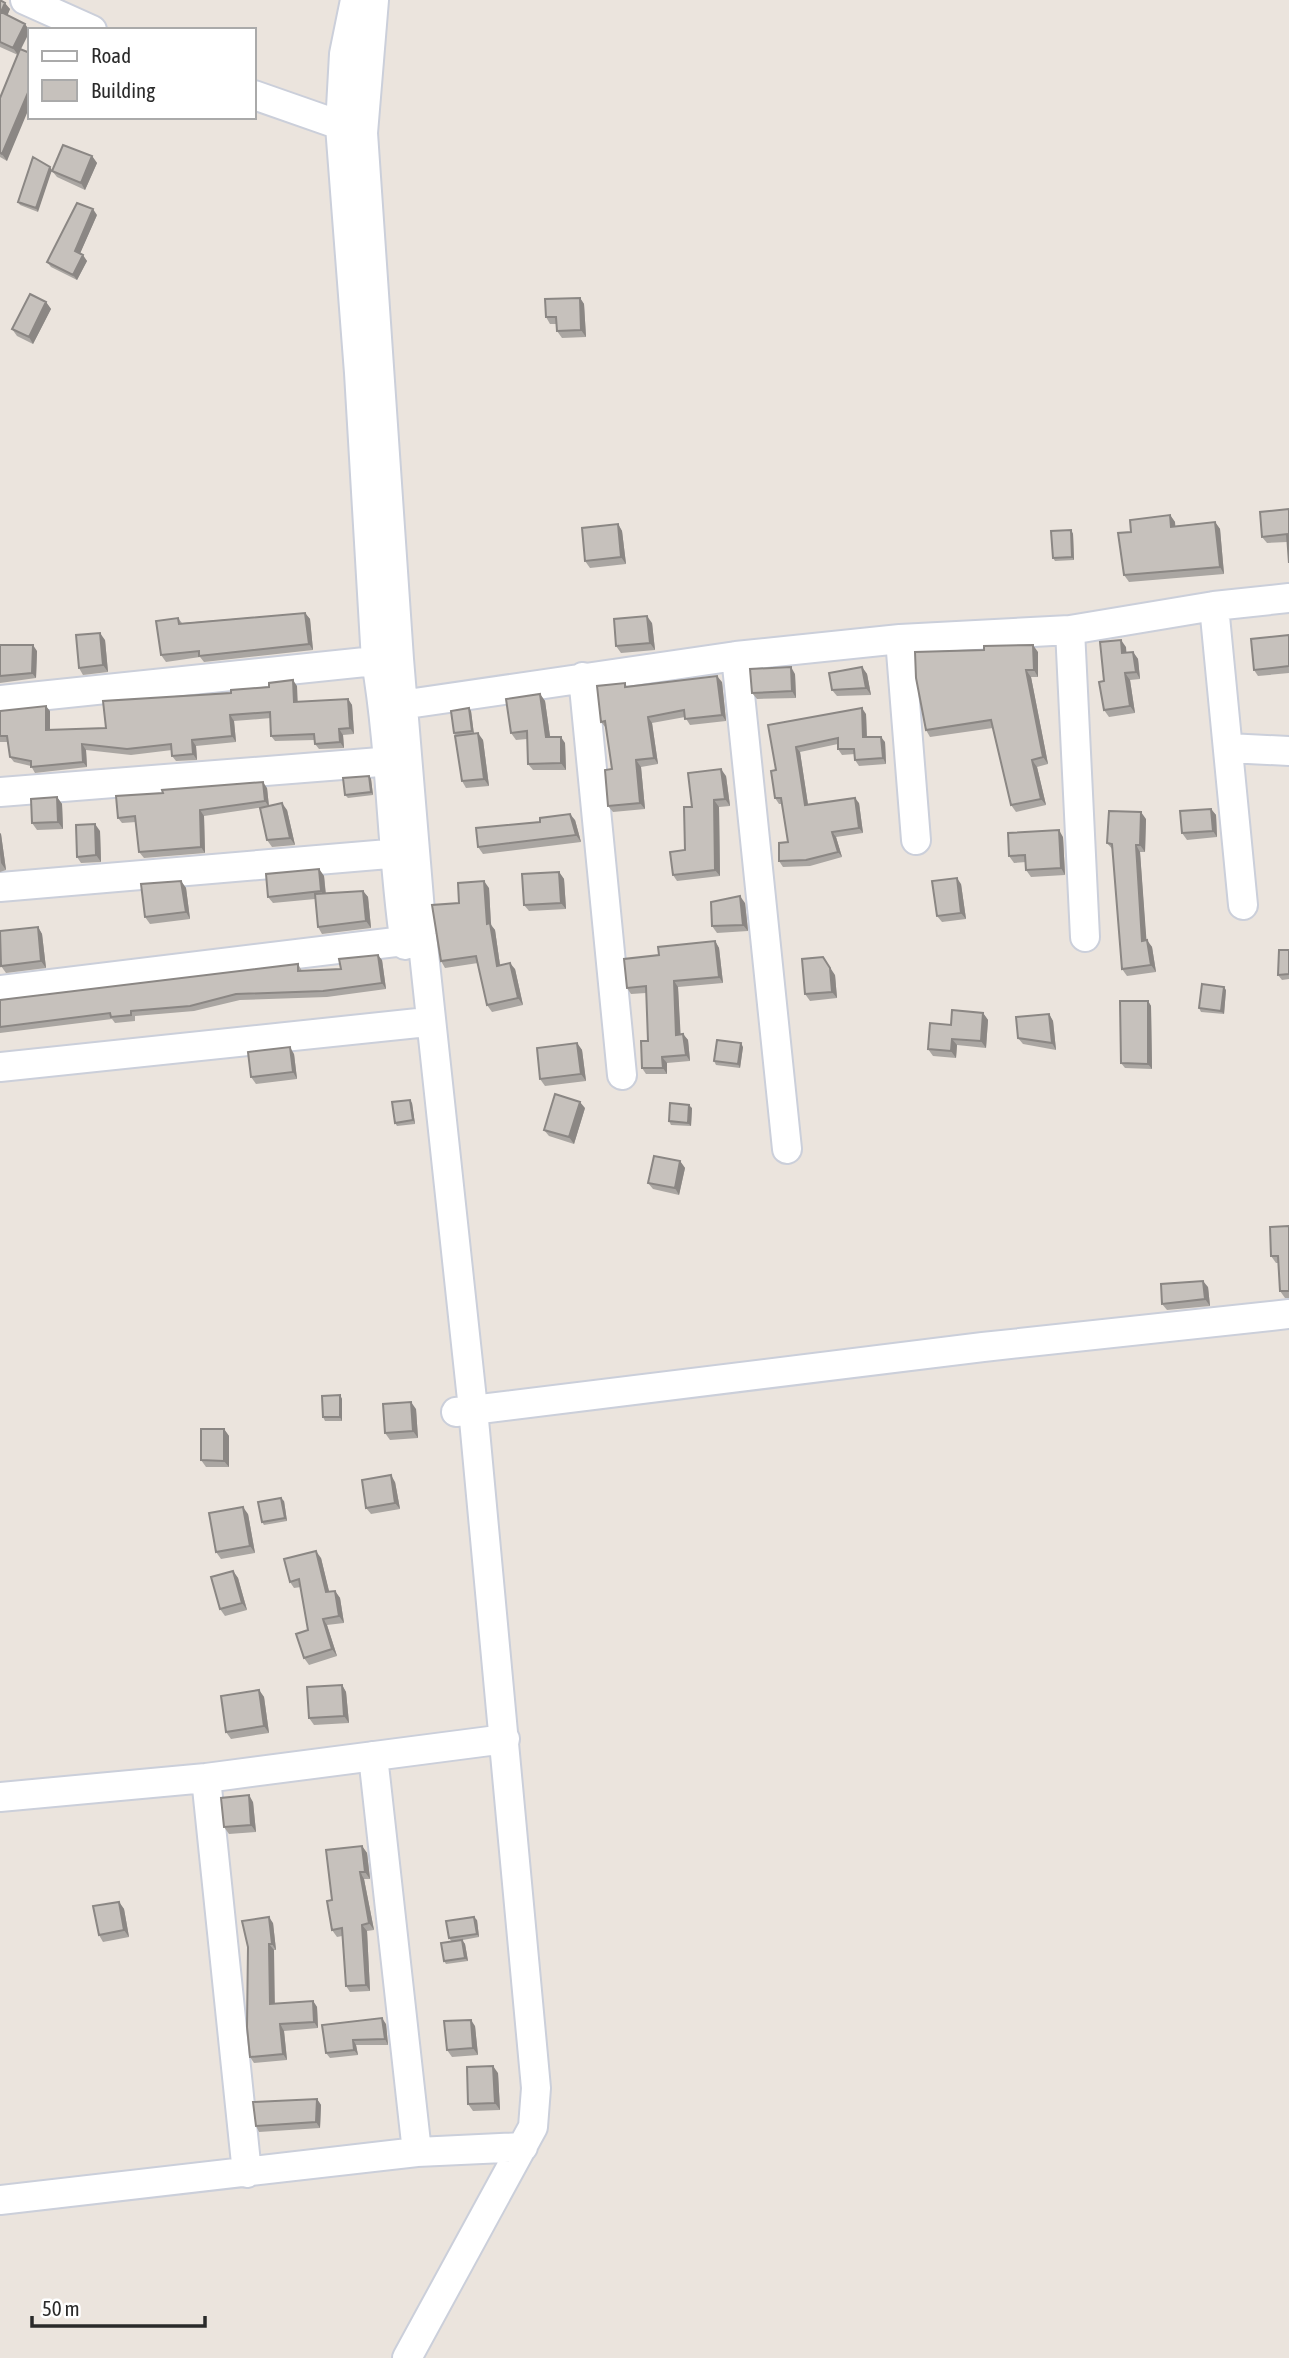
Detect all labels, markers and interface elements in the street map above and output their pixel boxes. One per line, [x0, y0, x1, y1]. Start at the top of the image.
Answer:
legend [28, 28, 256, 119]
text: Road [91, 43, 131, 67]
text: Building [91, 78, 155, 102]
scale bar [32, 2284, 205, 2328]
text: 50 m [42, 2296, 80, 2320]

